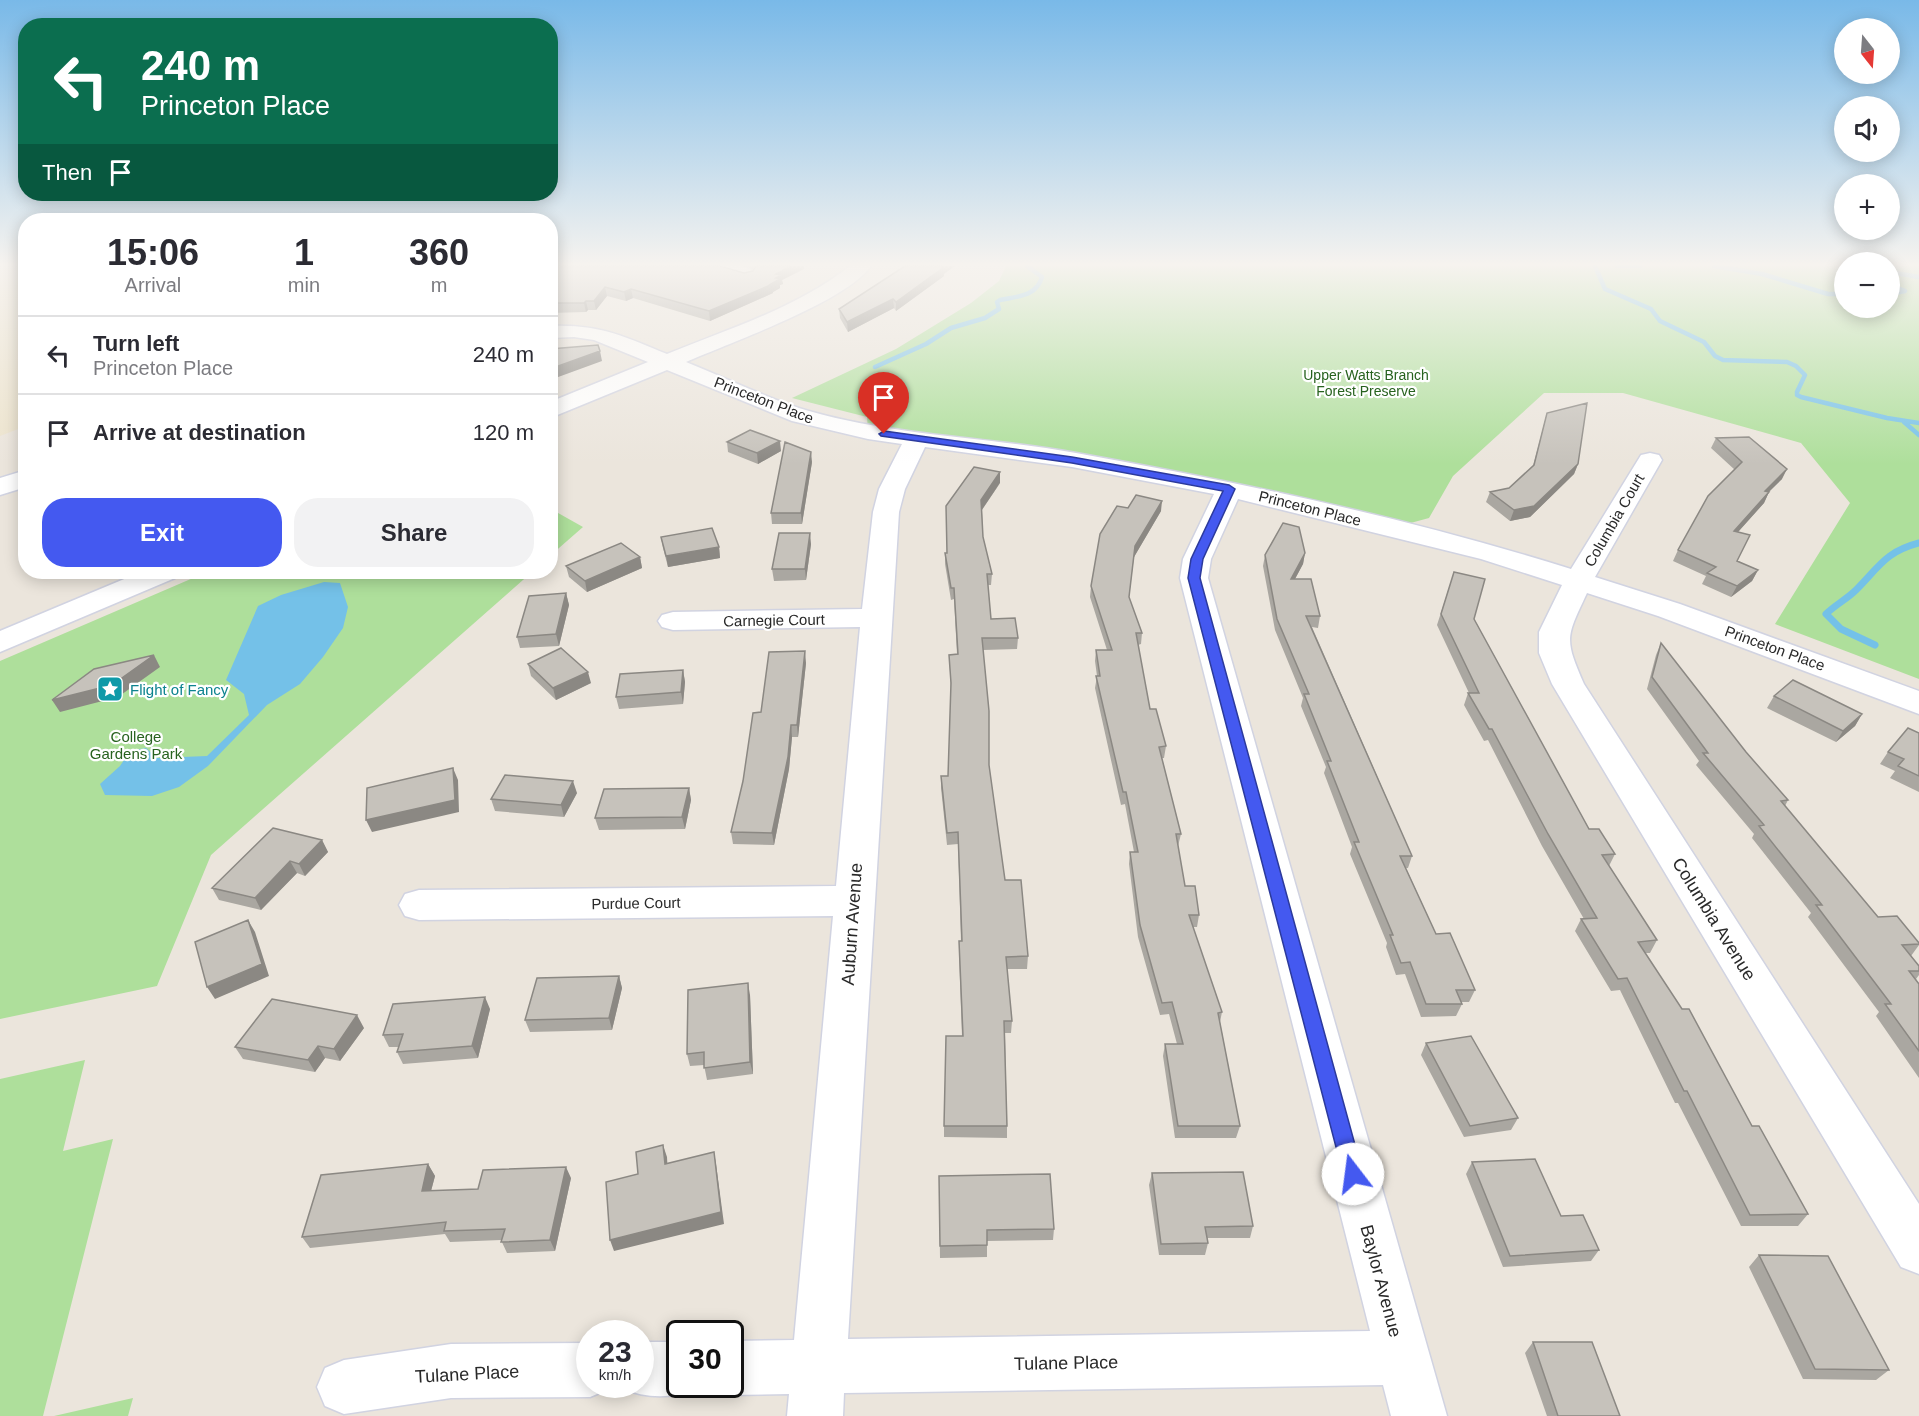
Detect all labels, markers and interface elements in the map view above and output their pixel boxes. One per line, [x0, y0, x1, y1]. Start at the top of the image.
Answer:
north arrow [1834, 18, 1900, 84]
map controls [1834, 18, 1900, 318]
icon: left [42, 42, 120, 120]
text: 240 m [141, 42, 260, 89]
text: Princeton Place [141, 91, 330, 121]
button: sound [1834, 96, 1900, 162]
icon: arrive [104, 156, 137, 189]
text: Then [42, 160, 92, 185]
button: + [1834, 174, 1900, 240]
text: 15:06 [107, 232, 199, 273]
text: 1 [294, 232, 314, 273]
text: 360 [409, 232, 469, 273]
button: − [1834, 252, 1900, 318]
text: Arrival [125, 274, 181, 296]
text: min [288, 274, 320, 296]
text: m [431, 274, 447, 296]
text: Turn left [93, 331, 179, 356]
icon: left [42, 339, 75, 372]
text: 240 m [473, 342, 534, 367]
text: Princeton Place [93, 357, 233, 379]
park label: Upper Watts Branch Forest Preserve [1303, 367, 1429, 399]
pin [858, 372, 909, 434]
street label: Princeton Place [712, 373, 816, 427]
icon: arrive [867, 381, 900, 414]
icon: arrive [42, 417, 75, 450]
text: Arrive at destination [93, 420, 306, 445]
text: 120 m [473, 420, 534, 445]
street label: Columbia Court [1581, 470, 1648, 569]
street label: Princeton Place [1257, 487, 1363, 529]
button: Exit [42, 498, 282, 567]
button: Share [294, 498, 534, 567]
street label: Carnegie Court [723, 611, 826, 629]
street label: Princeton Place [1723, 622, 1827, 674]
place icon: Flight of Fancy [95, 674, 125, 704]
place label: Flight of Fancy [130, 681, 229, 698]
park label: College Gardens Park [90, 728, 183, 762]
street label: Columbia Avenue [1668, 854, 1760, 984]
street label: Auburn Avenue [838, 862, 866, 986]
street label: Purdue Court [591, 894, 682, 912]
position arrow [1321, 1142, 1385, 1206]
street label: Baylor Avenue [1356, 1223, 1406, 1339]
speed limit sign: 30 [666, 1320, 744, 1398]
text: 23 [598, 1335, 632, 1368]
street label: Tulane Place [1014, 1352, 1118, 1374]
street label: Tulane Place [414, 1361, 520, 1387]
text: km/h [599, 1366, 631, 1383]

